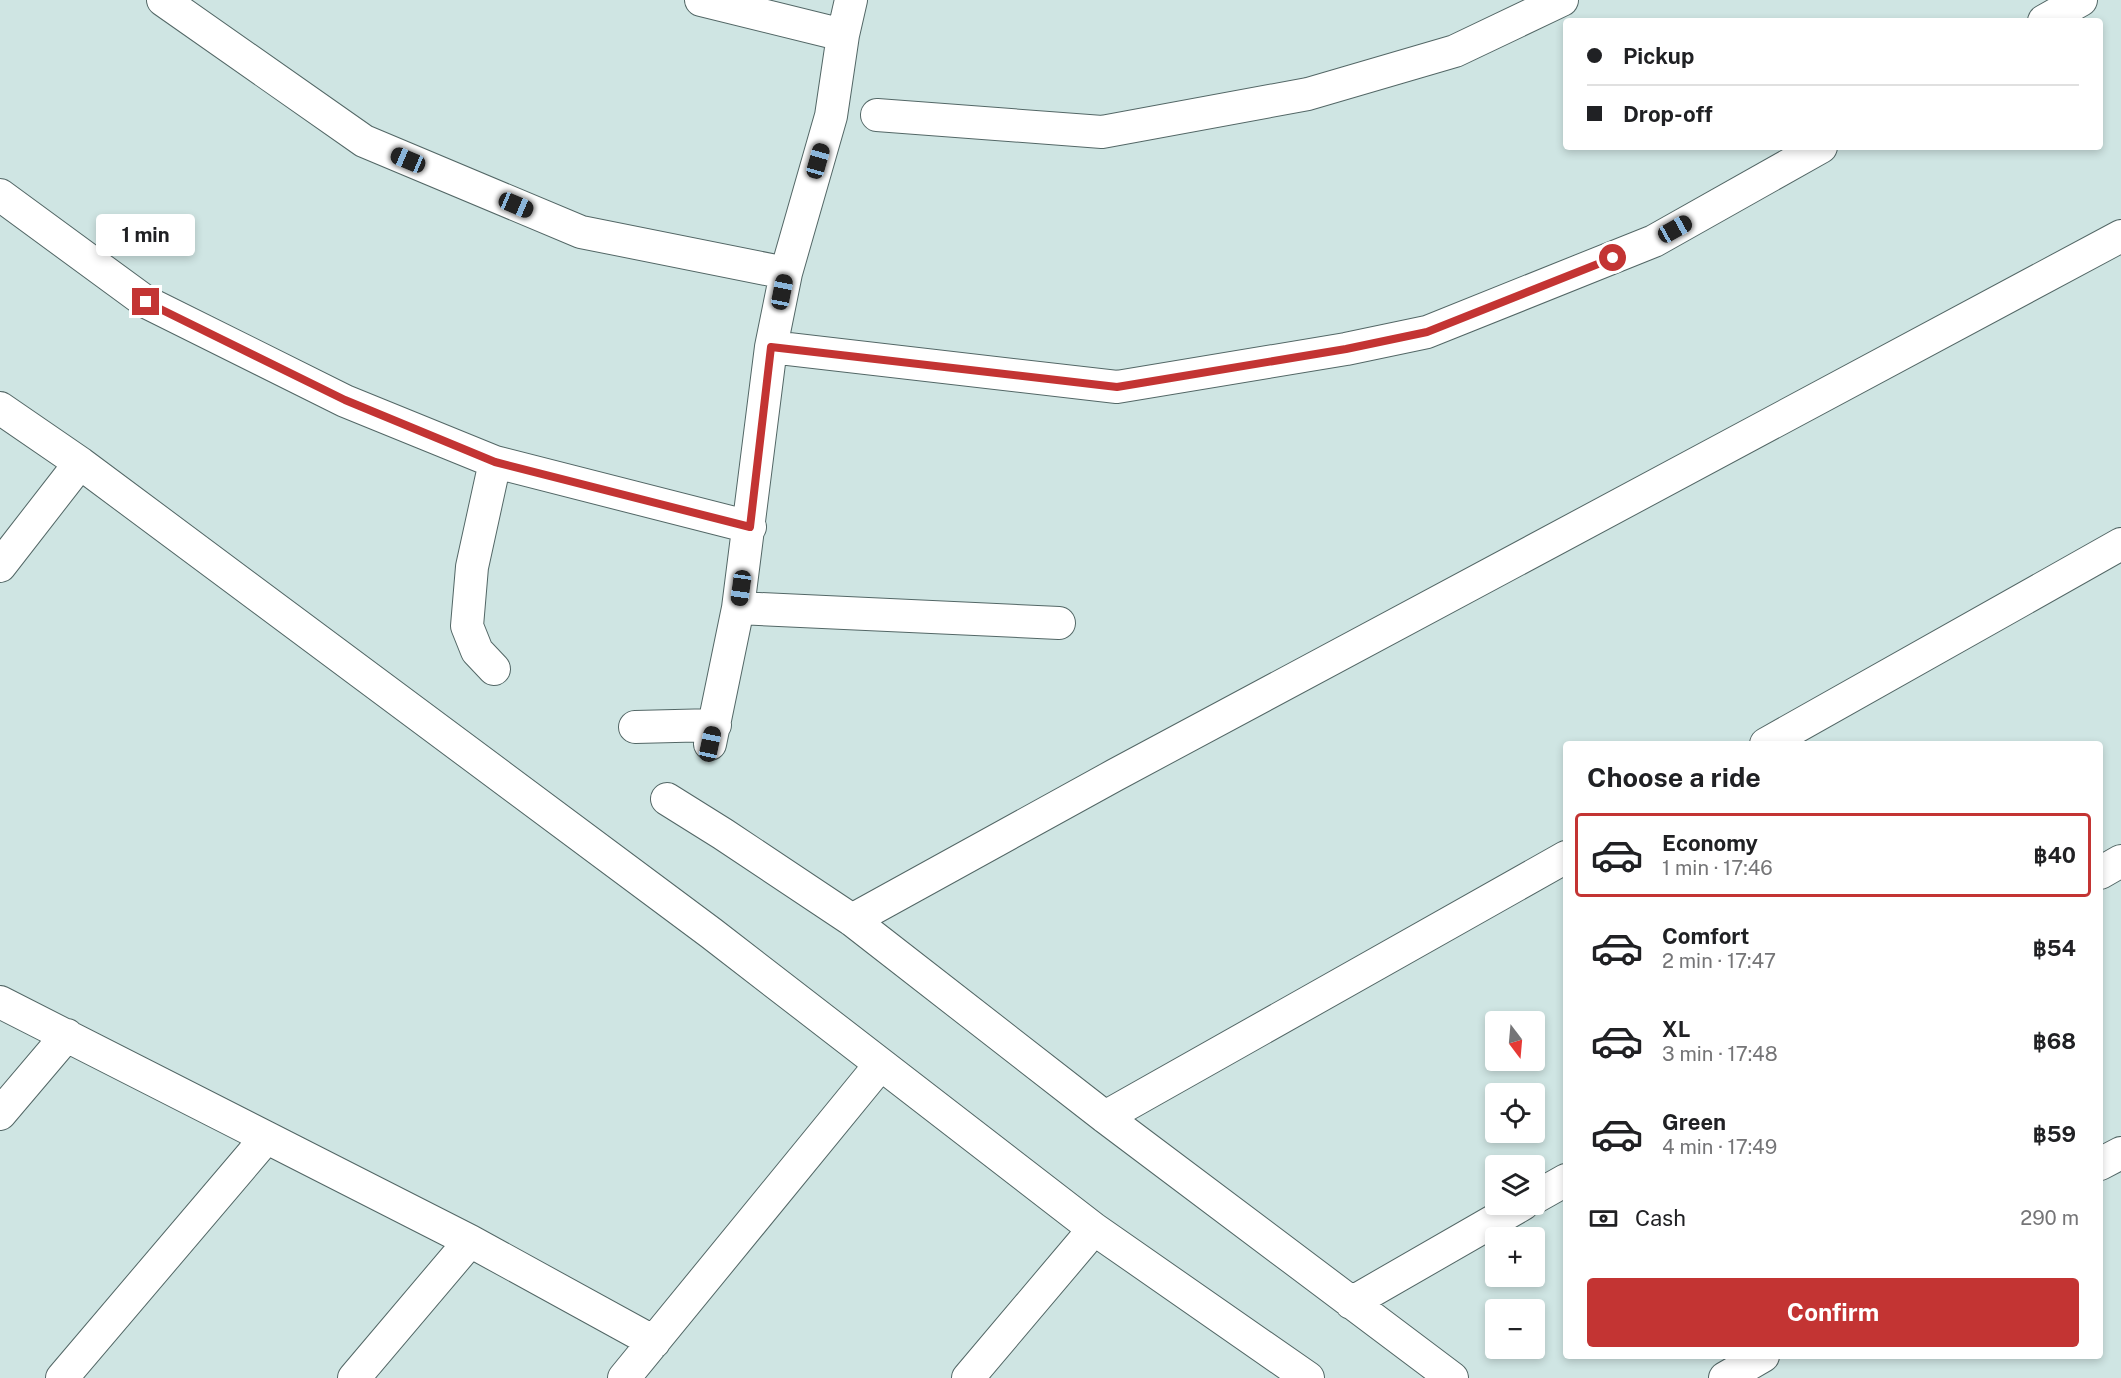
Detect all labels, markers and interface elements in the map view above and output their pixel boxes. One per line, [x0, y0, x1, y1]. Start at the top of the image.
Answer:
text: Pickup [1623, 43, 1694, 69]
text: Drop-off [1623, 101, 1713, 127]
car [804, 141, 832, 181]
car [388, 145, 428, 175]
car [496, 190, 536, 220]
car [1655, 212, 1695, 246]
callout: 1 min [96, 215, 195, 257]
text: 1 min [121, 223, 170, 247]
route start [1599, 244, 1626, 271]
car [770, 273, 794, 311]
route end [132, 288, 159, 315]
car [730, 569, 752, 607]
car [697, 725, 723, 763]
text: Choose a ride [1587, 761, 1761, 793]
icon: car [1590, 828, 1644, 882]
text: Economy [1662, 830, 1758, 856]
text: ฿40 [2033, 842, 2076, 868]
text: 1 min · 17:46 [1662, 856, 1773, 880]
icon: car [1590, 921, 1644, 975]
text: Comfort [1662, 923, 1749, 949]
text: ฿54 [2033, 935, 2076, 961]
text: 2 min · 17:47 [1662, 949, 1776, 973]
north arrow [1485, 1011, 1545, 1071]
map controls [1485, 1011, 1545, 1359]
icon: car [1590, 1014, 1644, 1068]
text: XL [1662, 1016, 1690, 1042]
text: ฿68 [2033, 1028, 2076, 1054]
text: 3 min · 17:48 [1662, 1042, 1778, 1066]
button: locate [1485, 1083, 1545, 1143]
icon: car [1590, 1107, 1644, 1161]
text: Green [1662, 1109, 1726, 1135]
text: ฿59 [2033, 1121, 2076, 1147]
text: 4 min · 17:49 [1662, 1135, 1777, 1159]
button: layers [1485, 1155, 1545, 1215]
icon: cash [1587, 1202, 1620, 1235]
text: Cash [1635, 1205, 1686, 1231]
text: 290 m [2020, 1206, 2079, 1230]
button: + [1485, 1227, 1545, 1287]
button: Confirm [1587, 1278, 2079, 1347]
button: − [1485, 1299, 1545, 1359]

